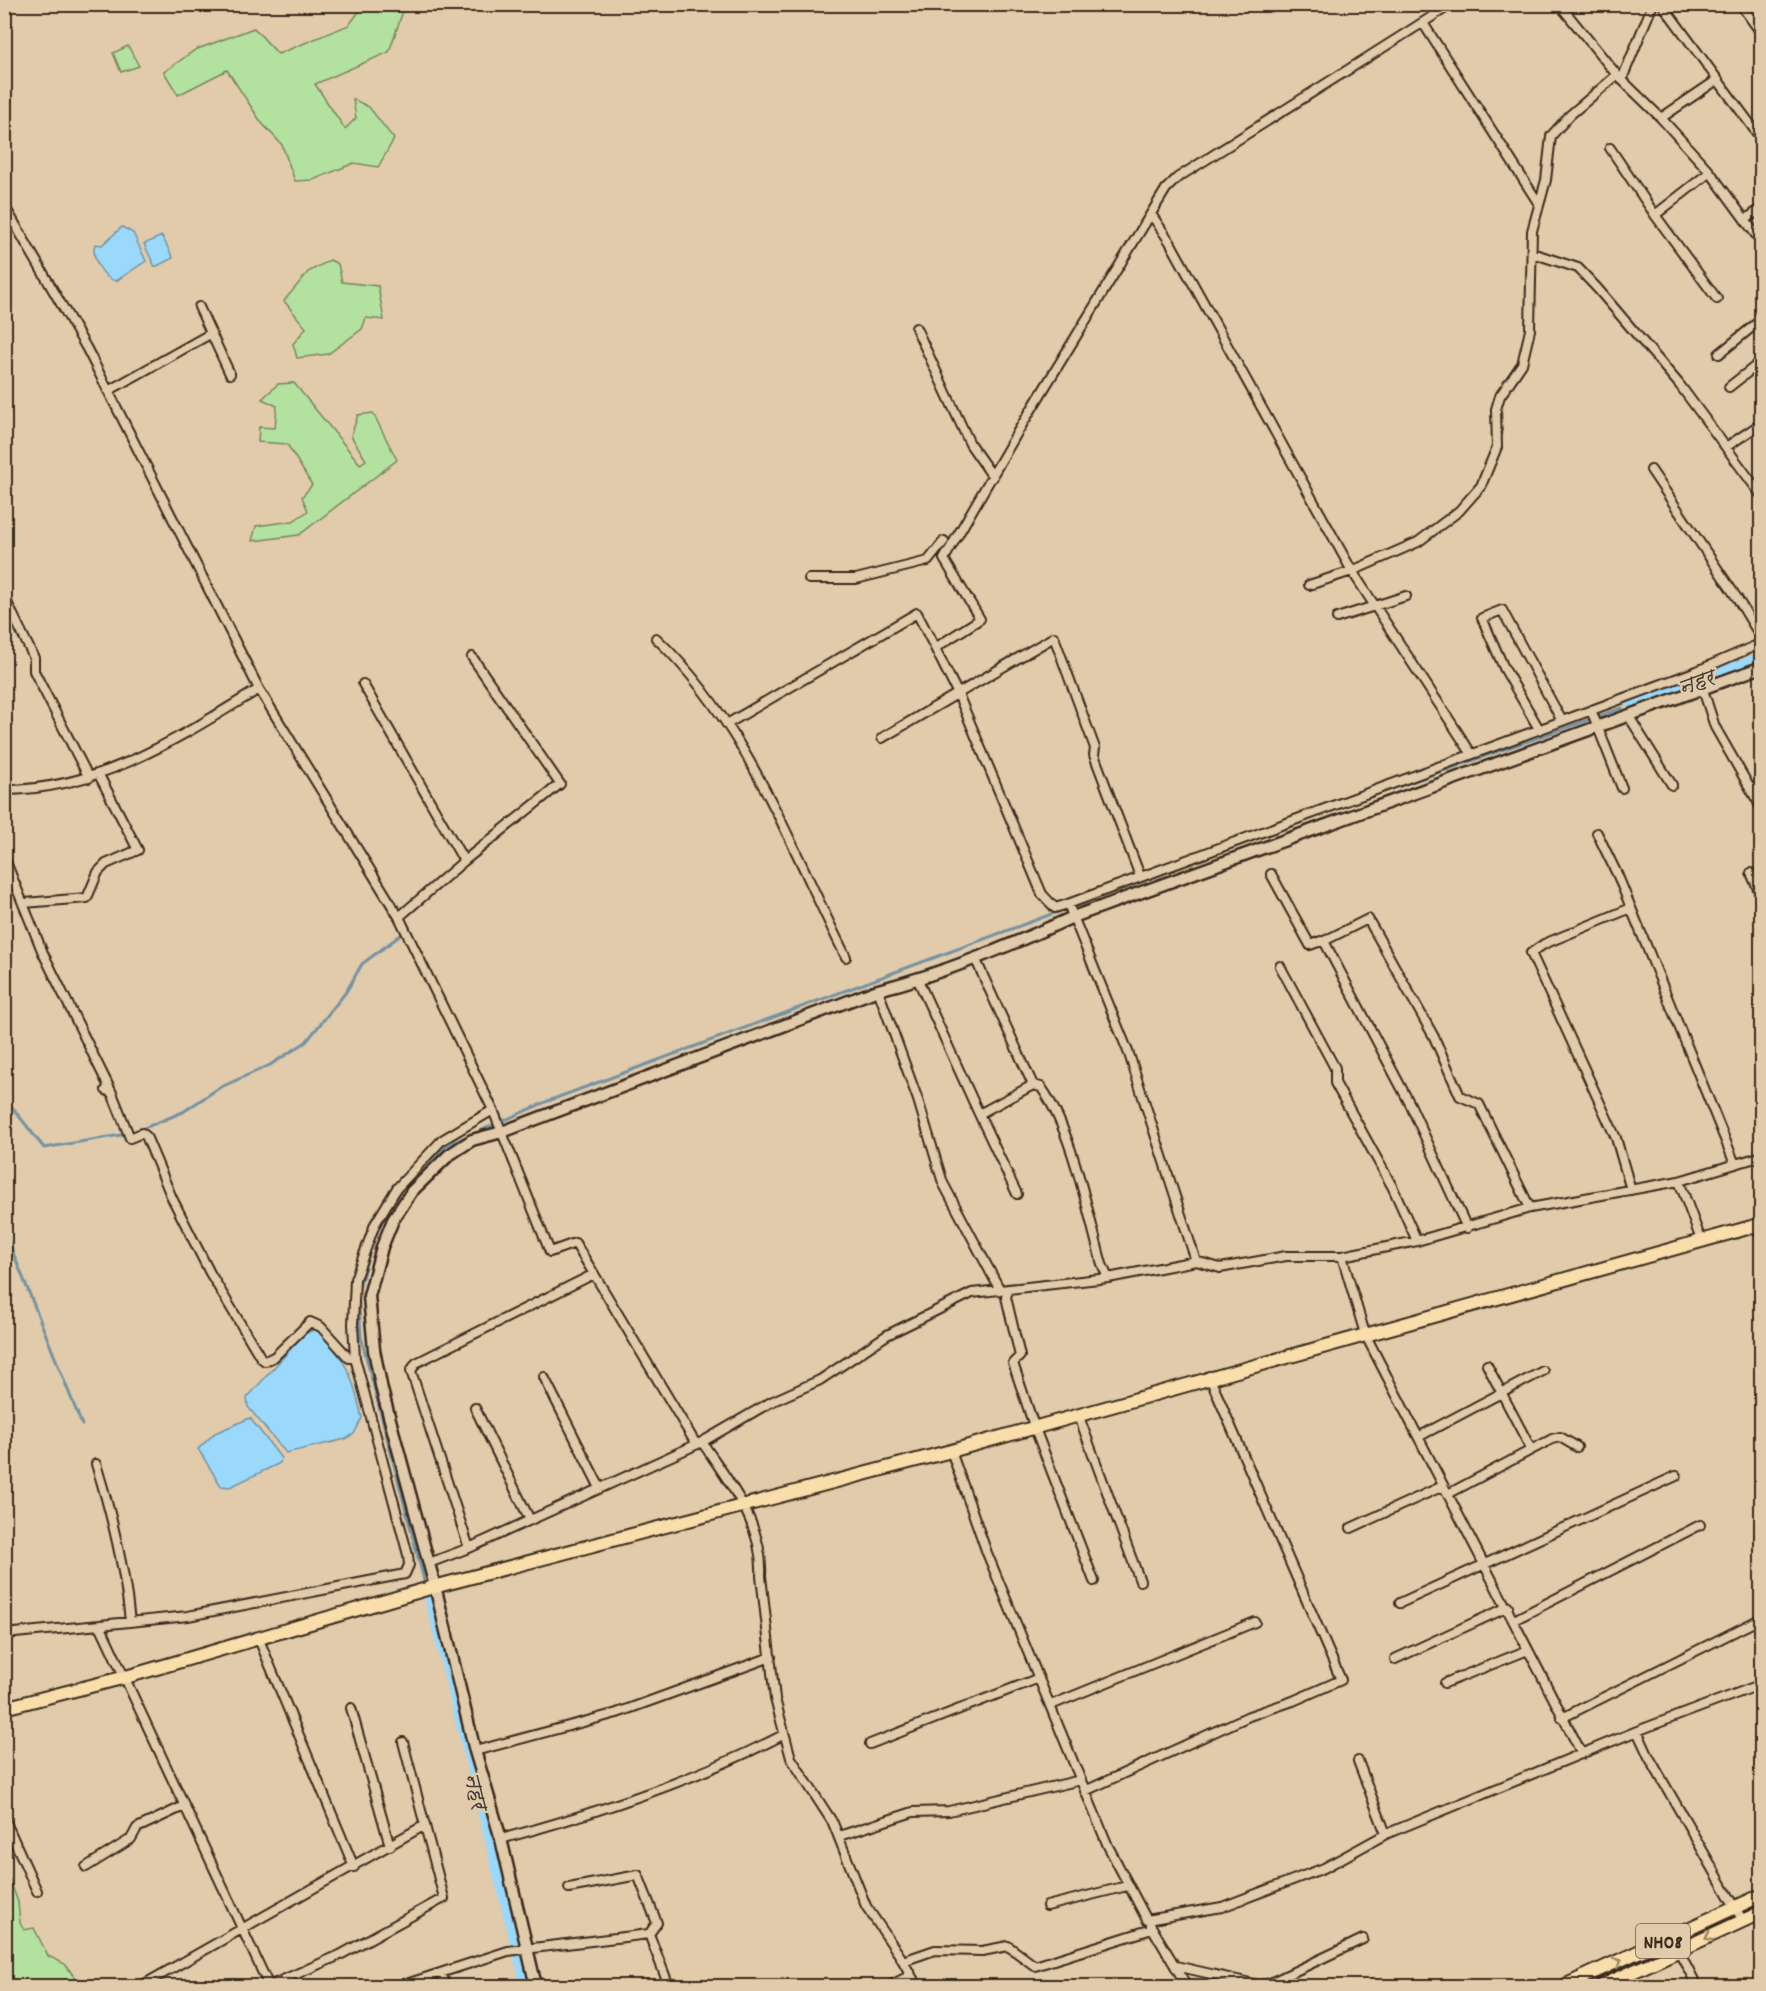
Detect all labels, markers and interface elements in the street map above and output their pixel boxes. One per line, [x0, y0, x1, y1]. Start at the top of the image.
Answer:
water label: नहर [1675, 662, 1723, 705]
water label: नहर [454, 1770, 494, 1817]
road number: NH08 [1636, 1924, 1690, 1958]
one-way arrow [1704, 1930, 1715, 1942]
one-way arrow [1611, 1957, 1622, 1969]

